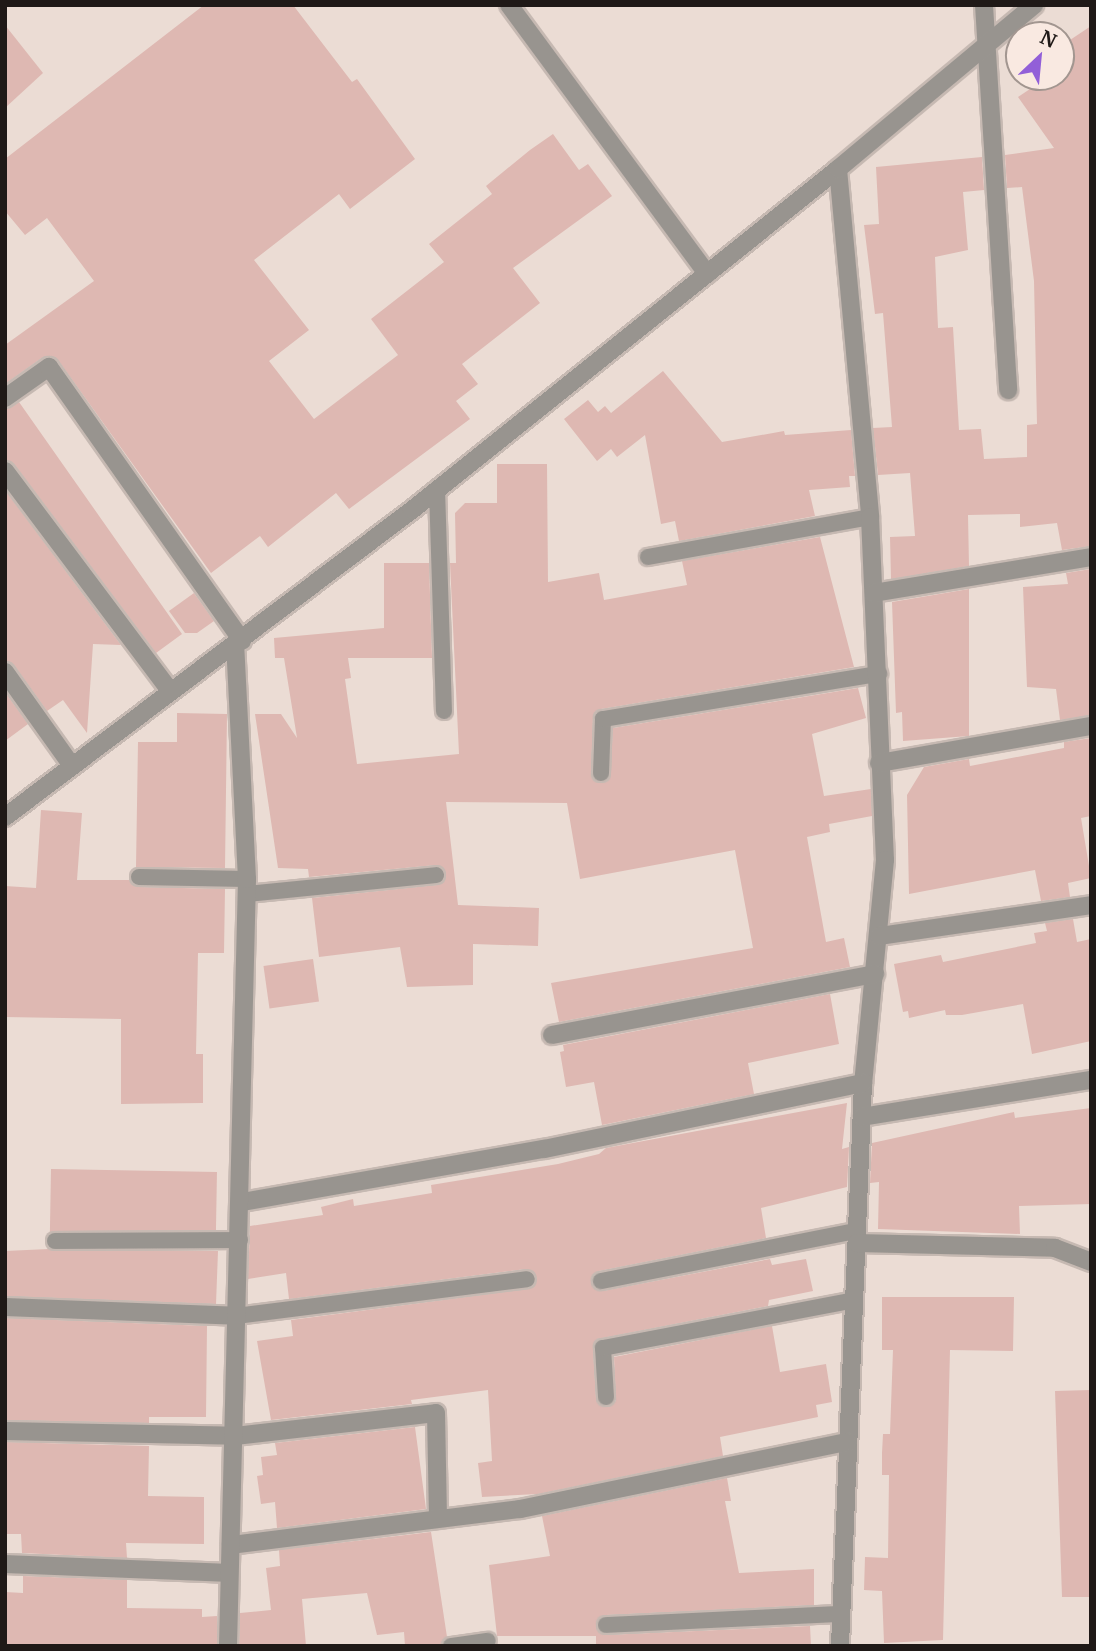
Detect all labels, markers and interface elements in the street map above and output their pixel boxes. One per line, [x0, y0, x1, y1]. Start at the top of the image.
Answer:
north arrow [1005, 21, 1075, 91]
text: N [1036, 25, 1060, 53]

